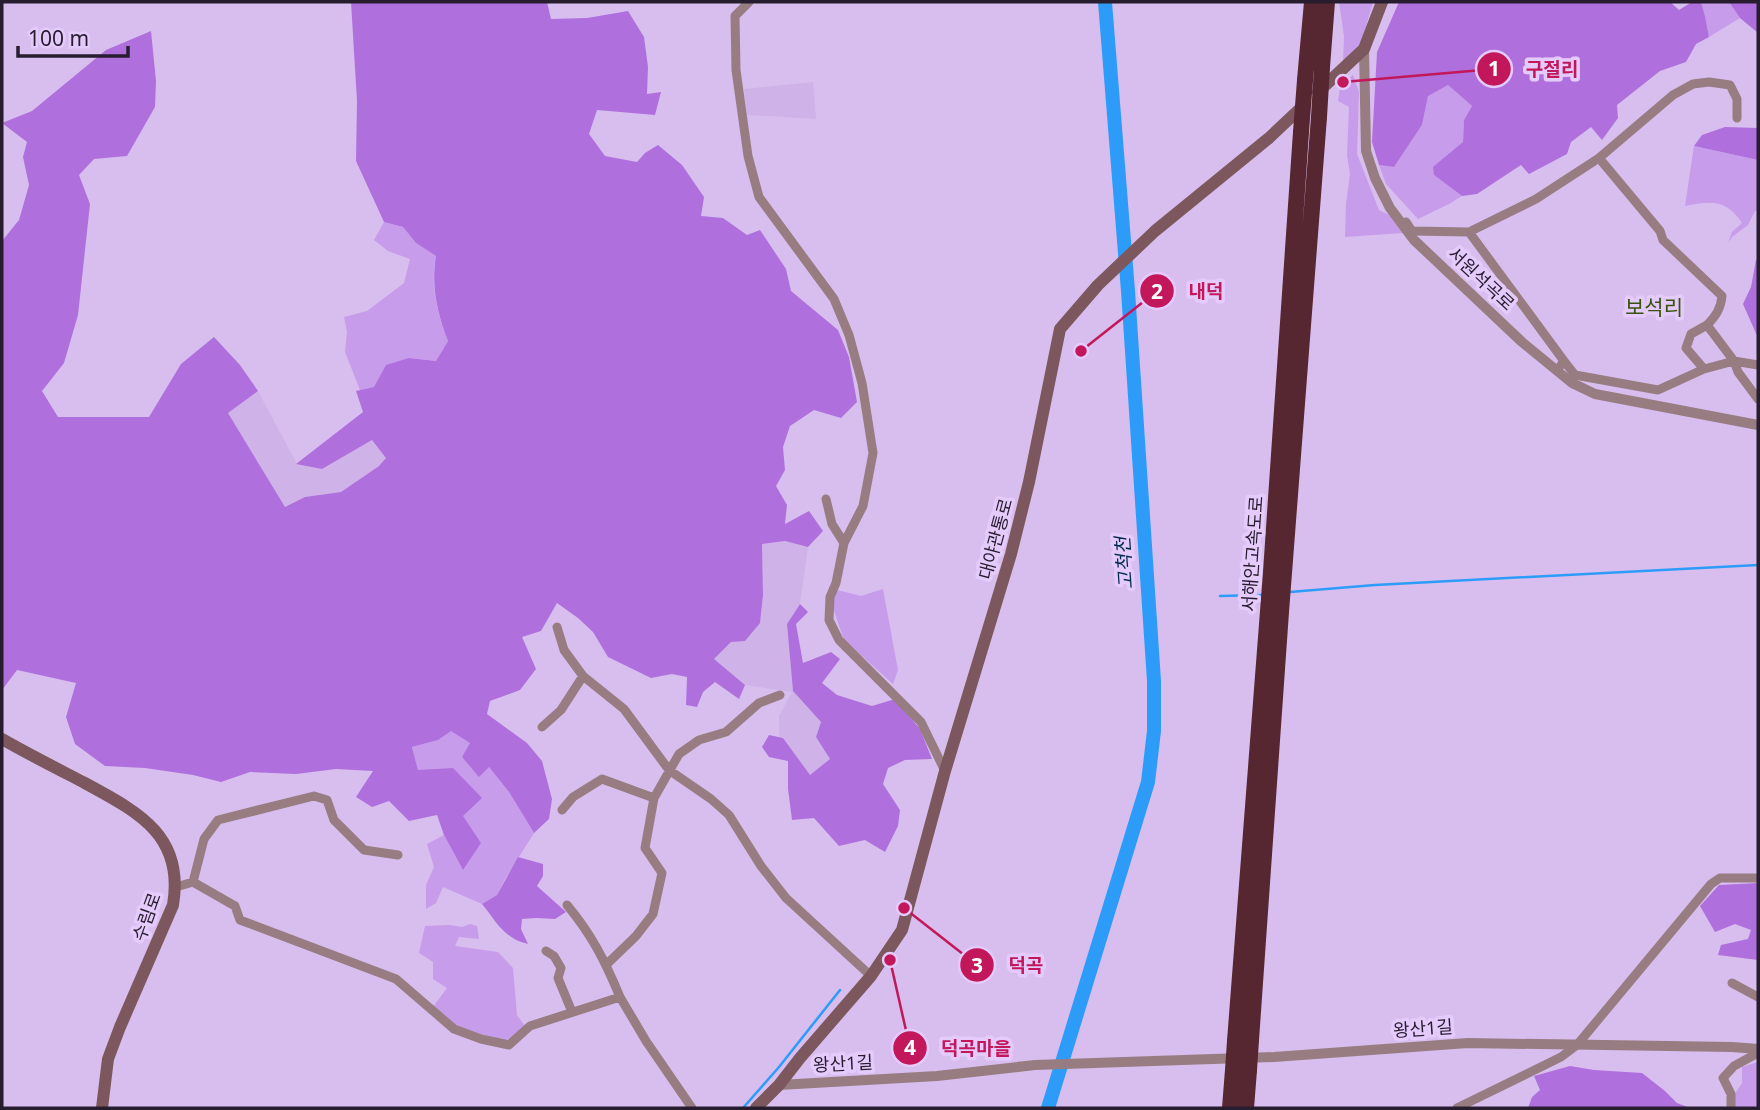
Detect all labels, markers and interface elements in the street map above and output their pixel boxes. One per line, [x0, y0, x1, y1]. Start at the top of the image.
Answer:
scale bar [18, 14, 128, 58]
text: 100 m [28, 24, 89, 52]
callout: 구절리 [1476, 49, 1592, 89]
text: 1 [1488, 54, 1500, 82]
text: 구절리 [1526, 56, 1578, 82]
street label: 서원석곡로 [1443, 241, 1520, 315]
callout: 내덕 [1140, 271, 1238, 311]
text: 2 [1151, 277, 1163, 305]
text: 내덕 [1189, 278, 1223, 304]
district label: 보석리 [1625, 293, 1683, 321]
street label: 서해안고속도로 [1236, 495, 1268, 613]
street label: 대야관통로 [973, 496, 1017, 582]
water label: 고척천 [1109, 534, 1139, 590]
street label: 수림로 [126, 889, 166, 944]
callout: 덕곡 [959, 945, 1057, 985]
text: 3 [971, 951, 983, 979]
text: 덕곡 [1009, 952, 1043, 978]
street label: 왕산1길 [1392, 1014, 1454, 1042]
callout: 덕곡마을 [892, 1028, 1025, 1068]
text: 4 [904, 1033, 916, 1061]
text: 덕곡마을 [941, 1035, 1011, 1061]
street label: 왕산1길 [812, 1049, 874, 1077]

